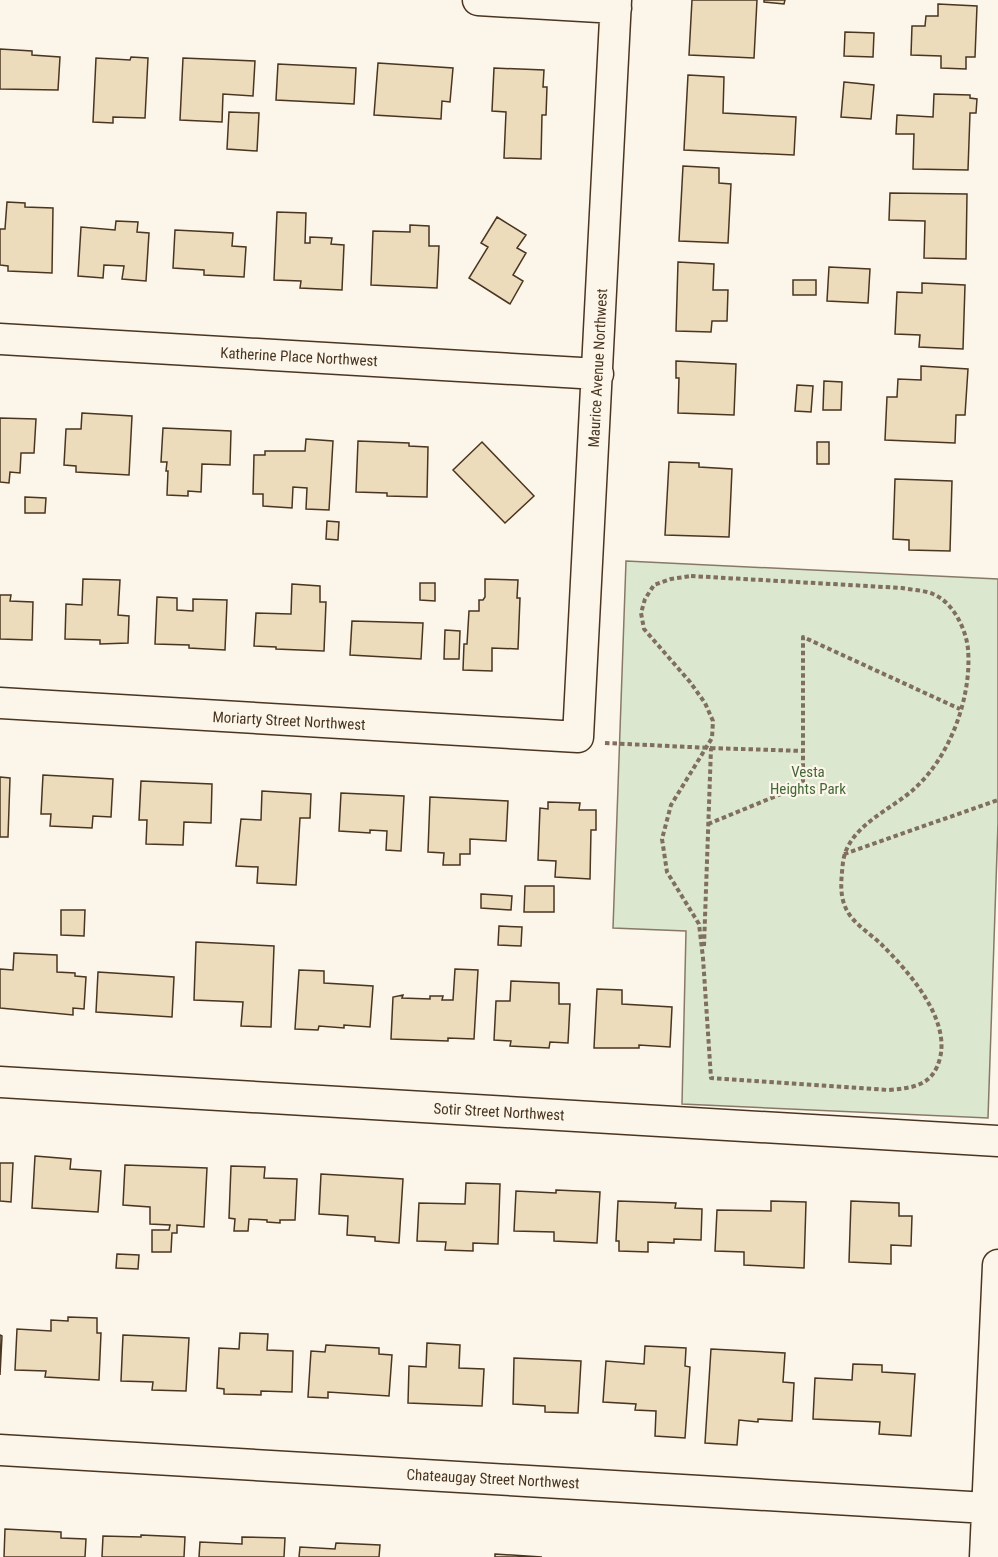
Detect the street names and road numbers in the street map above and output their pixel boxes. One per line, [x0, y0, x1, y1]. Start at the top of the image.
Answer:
street label: Maurice Avenue Northwest [585, 288, 611, 448]
street label: Katherine Place Northwest [220, 344, 378, 370]
street label: Moriarty Street Northwest [212, 708, 366, 734]
street label: Sotir Street Northwest [433, 1100, 565, 1124]
street label: Chateaugay Street Northwest [406, 1465, 580, 1493]

